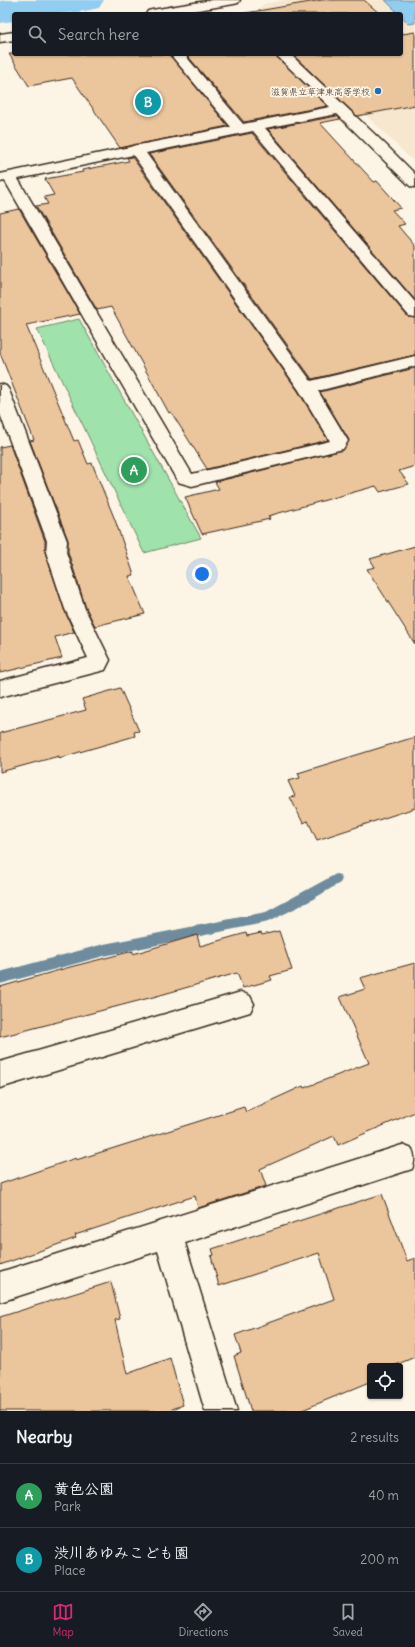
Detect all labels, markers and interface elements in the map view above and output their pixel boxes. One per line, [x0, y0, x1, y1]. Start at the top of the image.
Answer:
search box [12, 12, 403, 56]
icon: search [26, 23, 48, 45]
text: Search here [58, 25, 139, 44]
place label: 滋賀県立草津東高等学校 [271, 86, 370, 97]
marker: 滋賀県立草津東高等学校 [373, 86, 383, 96]
pin: B [135, 87, 161, 117]
pin: A [121, 455, 147, 485]
your location [192, 564, 212, 584]
map controls [367, 1363, 403, 1399]
button: locate [367, 1363, 403, 1399]
text: Nearby [16, 1426, 72, 1448]
text: 2 results [350, 1429, 399, 1446]
text: 黄色公園 [54, 1479, 114, 1498]
text: A [25, 1487, 33, 1504]
text: 40 m [368, 1487, 399, 1504]
text: Park [54, 1498, 81, 1515]
text: 渋川あゆみこども園 [54, 1543, 189, 1562]
text: B [25, 1551, 33, 1568]
text: 200 m [360, 1551, 399, 1568]
text: Place [54, 1562, 85, 1579]
tab: Map [52, 1601, 74, 1639]
tab: Directions [179, 1601, 228, 1639]
tab: Saved [333, 1601, 363, 1639]

